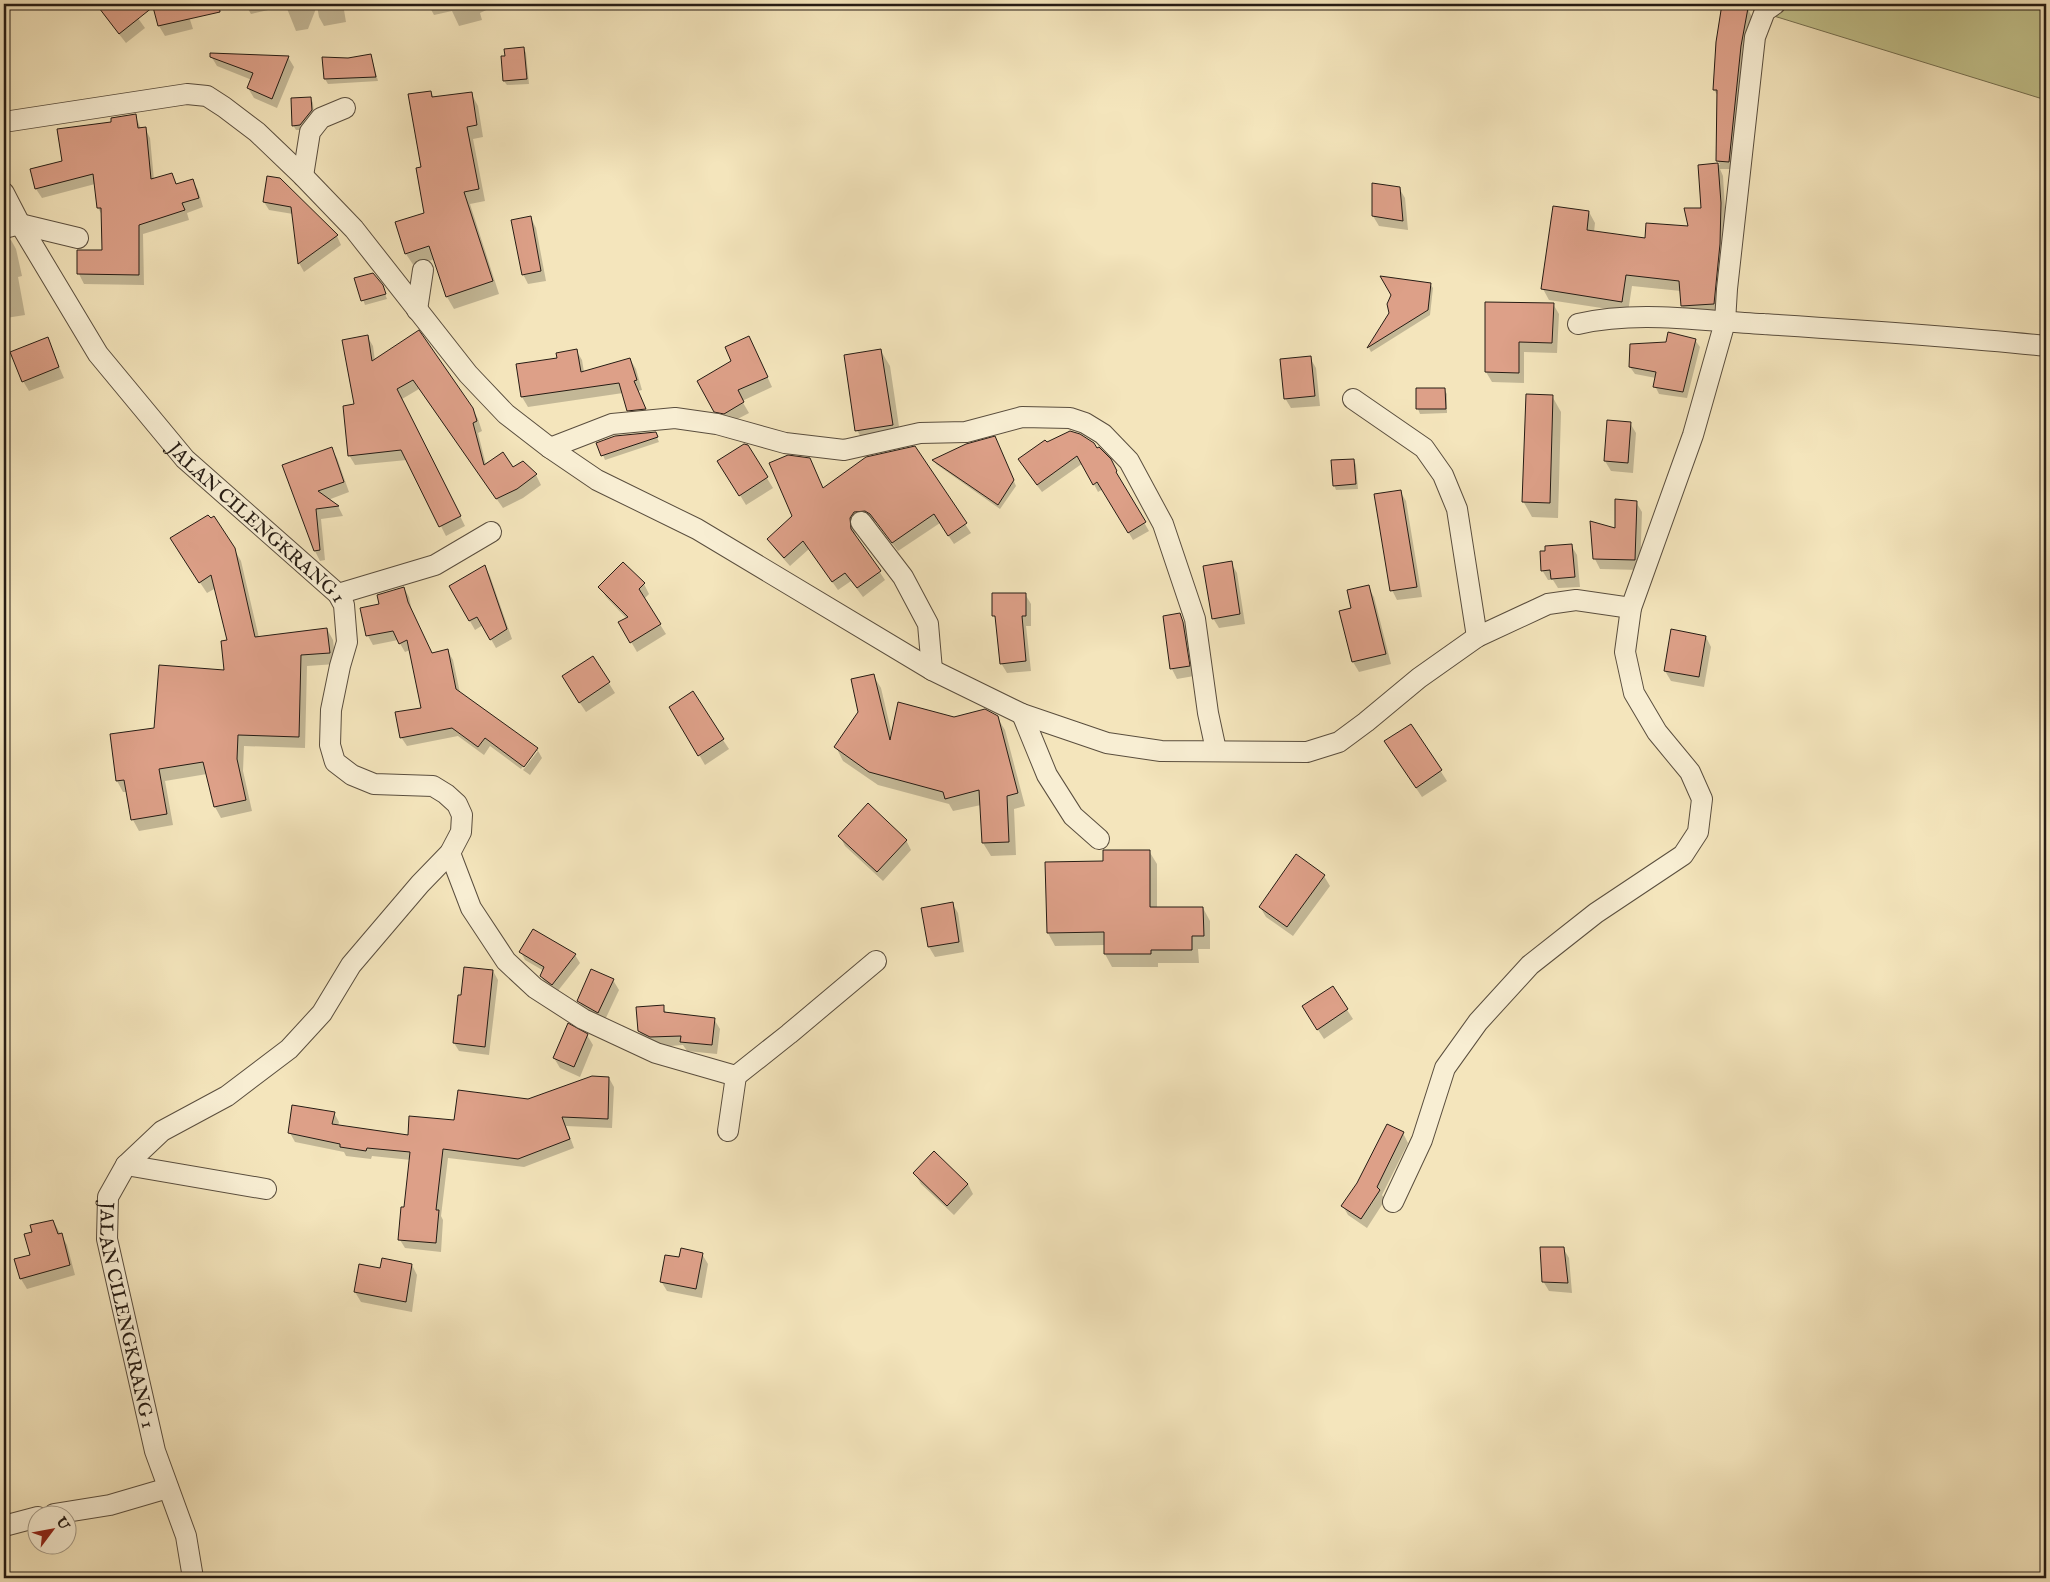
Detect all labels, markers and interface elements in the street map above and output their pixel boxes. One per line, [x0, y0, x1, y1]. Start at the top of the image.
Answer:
street label: JALAN CILENGKRANG 1 [161, 436, 350, 607]
street label: JALAN CILENGKRANG 1 [92, 1200, 159, 1431]
north arrow [28, 1504, 78, 1554]
text: U [51, 1513, 74, 1534]

